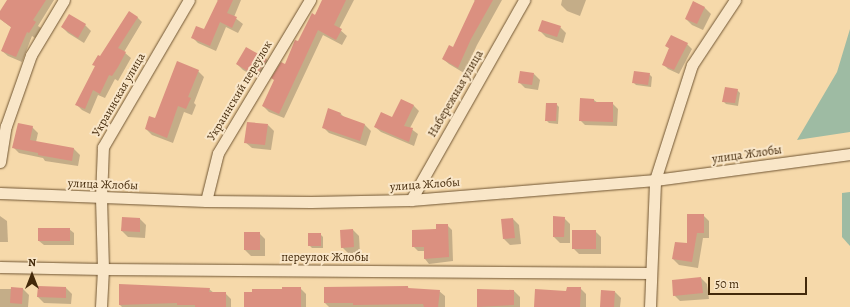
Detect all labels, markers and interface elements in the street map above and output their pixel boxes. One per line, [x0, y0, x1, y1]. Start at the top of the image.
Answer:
street label: Украинский переулок [204, 38, 276, 144]
street label: Набережная улица [425, 48, 487, 140]
street label: Украинская улица [89, 51, 149, 139]
street label: улица Жлобы [711, 143, 783, 167]
street label: улица Жлобы [389, 175, 461, 195]
street label: улица Жлобы [68, 177, 138, 193]
street label: переулок Жлобы [281, 251, 369, 265]
north arrow [12, 255, 52, 295]
text: N [28, 255, 36, 270]
scale bar [710, 269, 809, 295]
text: 50 m [715, 276, 739, 292]

